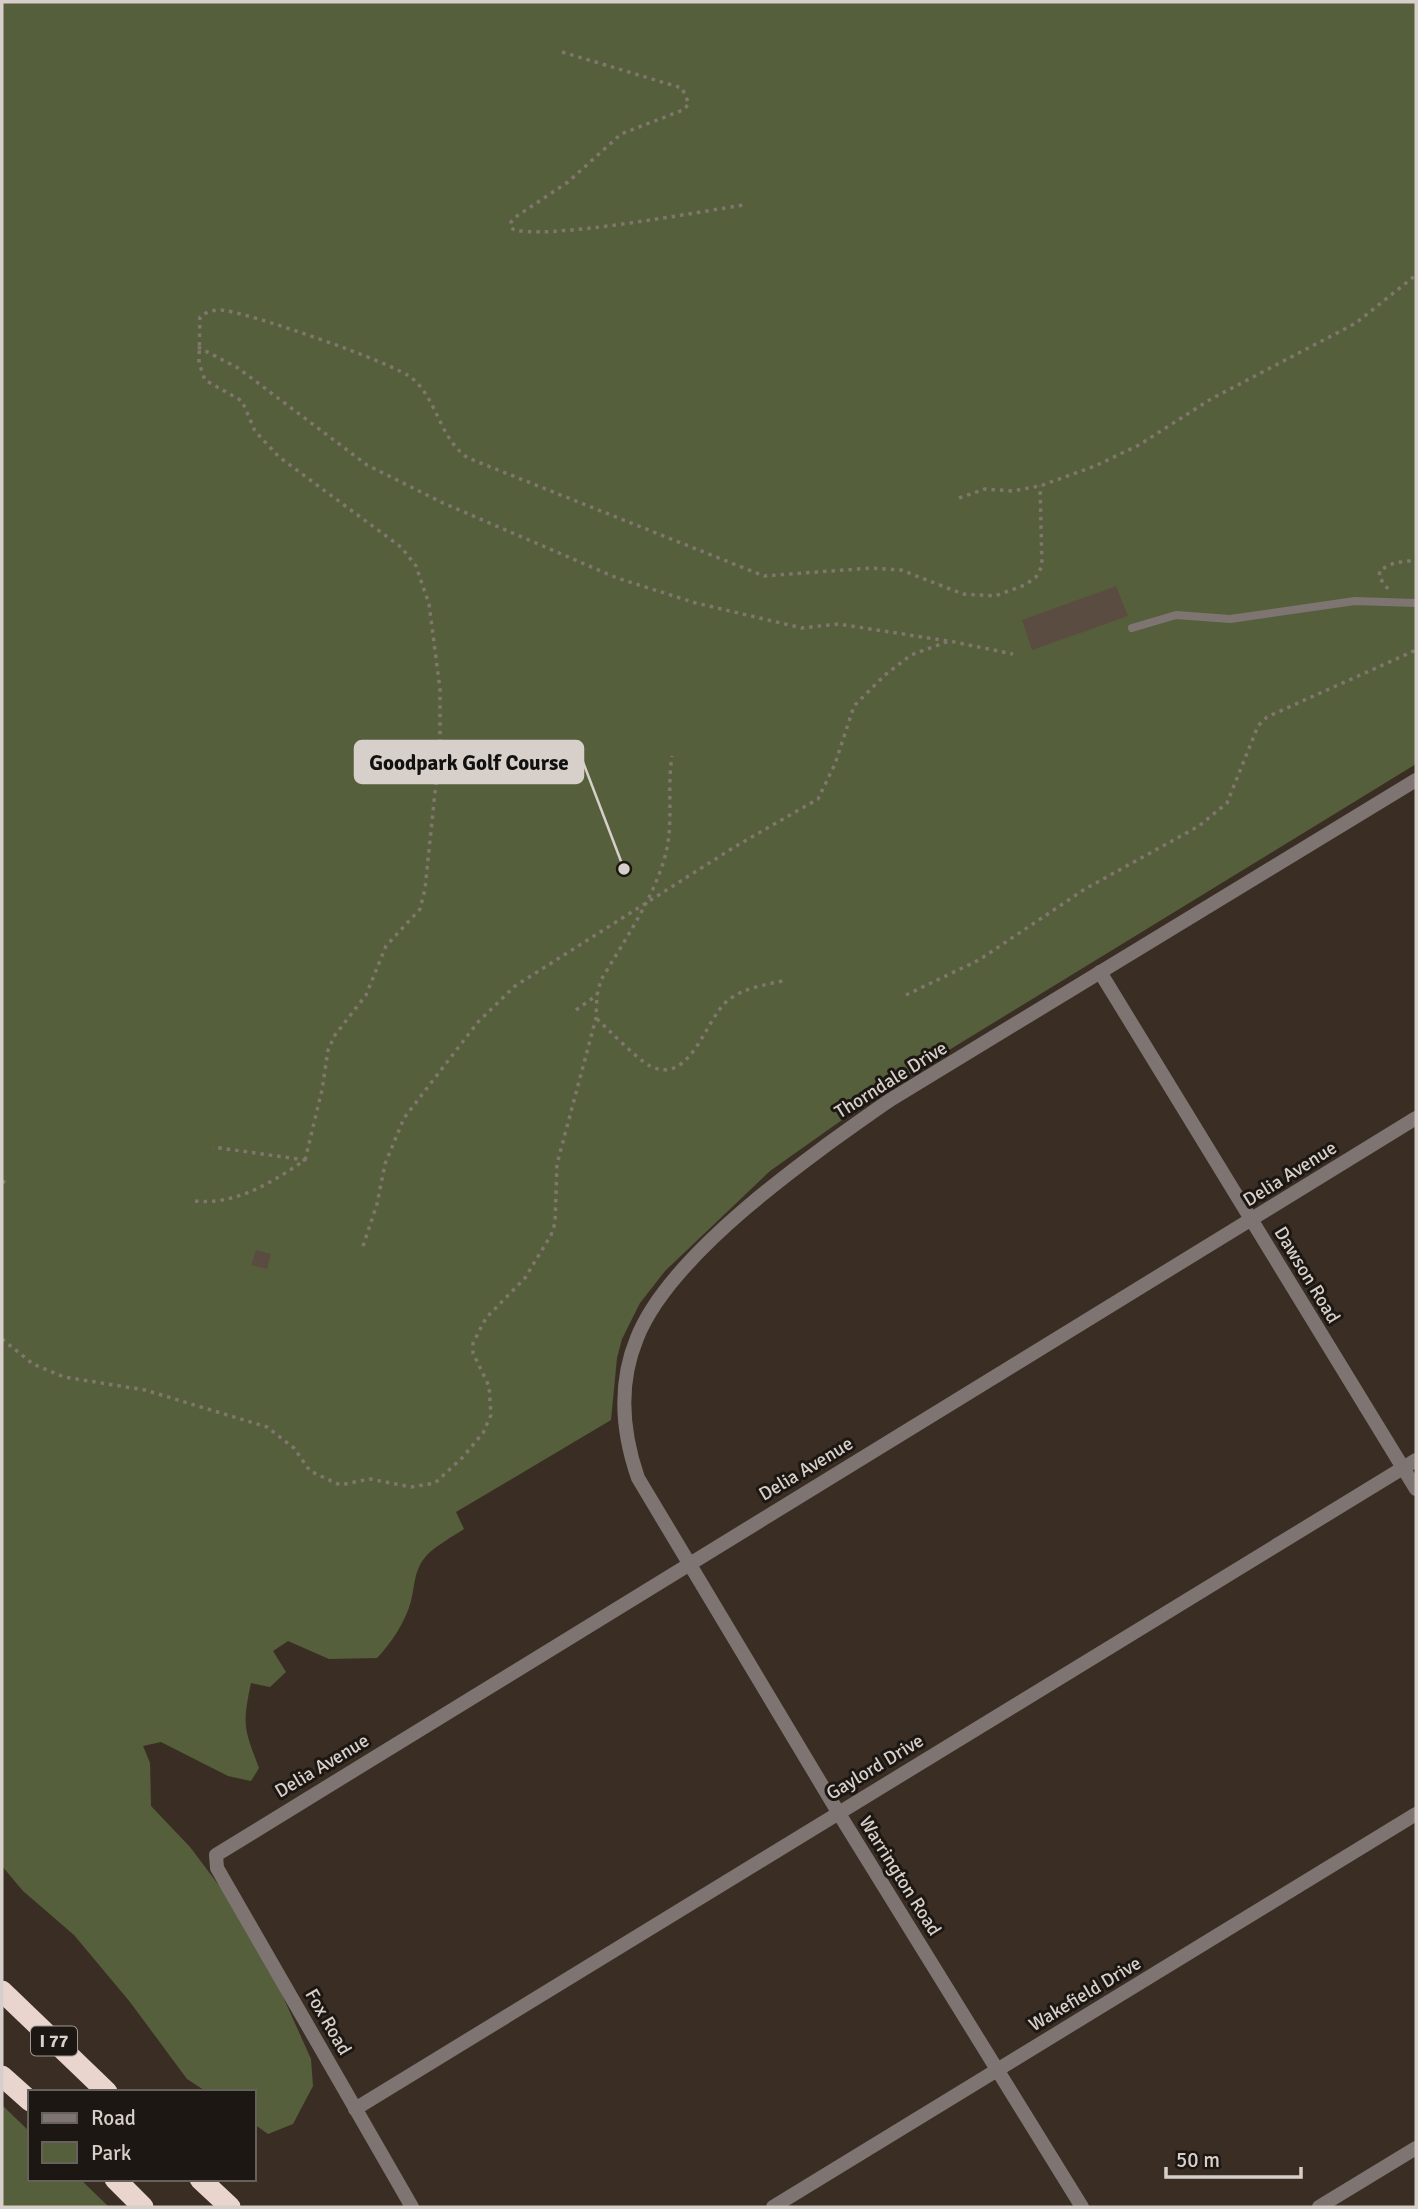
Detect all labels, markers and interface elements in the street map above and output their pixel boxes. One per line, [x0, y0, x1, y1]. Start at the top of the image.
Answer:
callout: Goodpark Golf Course [355, 741, 583, 783]
text: Goodpark Golf Course [369, 750, 569, 776]
street label: Thorndale Drive [830, 1036, 952, 1124]
street label: Delia Avenue [1239, 1136, 1341, 1212]
street label: Dawson Road [1269, 1222, 1345, 1328]
street label: Delia Avenue [755, 1431, 857, 1507]
street label: Delia Avenue [271, 1728, 373, 1804]
street label: Gaylord Drive [822, 1729, 928, 1805]
street label: Warrington Road [854, 1812, 946, 1940]
street label: Wakefield Drive [1025, 1951, 1145, 2037]
street label: Fox Road [299, 1985, 357, 2059]
road number: I 77 [31, 2026, 77, 2056]
legend [28, 2090, 256, 2181]
text: Road [91, 2105, 136, 2131]
scale bar [1166, 2136, 1301, 2180]
text: Park [91, 2140, 132, 2166]
text: 50 m [1176, 2147, 1220, 2173]

